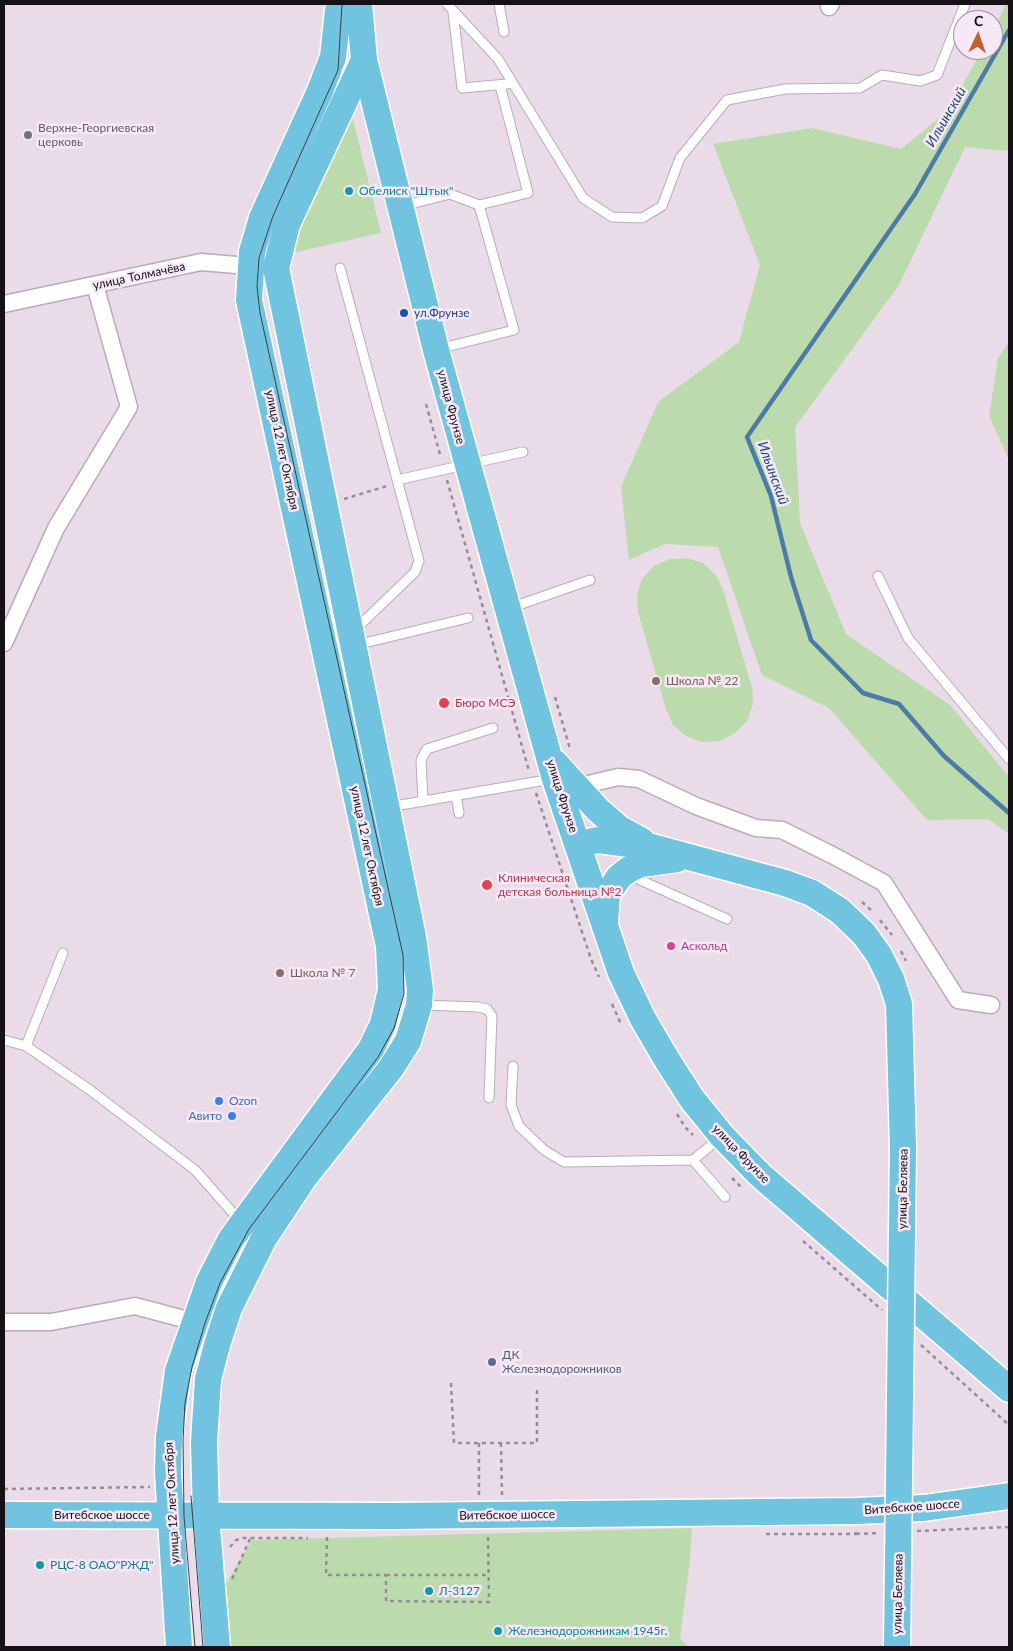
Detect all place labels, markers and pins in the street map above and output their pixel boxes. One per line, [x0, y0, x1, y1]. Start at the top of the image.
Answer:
place label: Верхне-Георгиевская церковь [38, 121, 154, 149]
marker: Верхне-Георгиевская церковь [22, 129, 34, 141]
place label: Обелиск "Штык" [359, 184, 453, 198]
marker: Обелиск "Штык" [343, 185, 355, 197]
place label: ул.Фрунзе [414, 306, 470, 320]
marker: ул.Фрунзе [398, 307, 410, 319]
place label: Школа № 22 [666, 674, 738, 688]
marker: Школа № 22 [650, 675, 662, 687]
marker: Бюро МСЭ [437, 696, 451, 710]
place label: Бюро МСЭ [455, 696, 516, 710]
place label: Клиническая детская больница №2 [498, 871, 621, 899]
marker: Клиническая детская больница №2 [480, 878, 494, 892]
place label: Аскольд [681, 939, 727, 953]
marker: Аскольд [665, 940, 677, 952]
place label: Школа № 7 [290, 966, 355, 980]
marker: Школа № 7 [274, 967, 286, 979]
place label: Ozon [229, 1094, 257, 1108]
marker: Ozon [213, 1095, 225, 1107]
place label: Авито [188, 1109, 222, 1123]
marker: Авито [226, 1110, 238, 1122]
place label: ДК Железнодорожников [502, 1348, 622, 1376]
marker: ДК Железнодорожников [486, 1356, 498, 1368]
place label: РЦС-8 ОАО"РЖД" [50, 1558, 153, 1572]
marker: РЦС-8 ОАО"РЖД" [34, 1559, 46, 1571]
place label: Л-3127 [439, 1584, 480, 1598]
marker: Л-3127 [423, 1585, 435, 1597]
place label: Железнодорожникам 1945г. [508, 1624, 668, 1638]
marker: Железнодорожникам 1945г. [492, 1625, 504, 1637]

